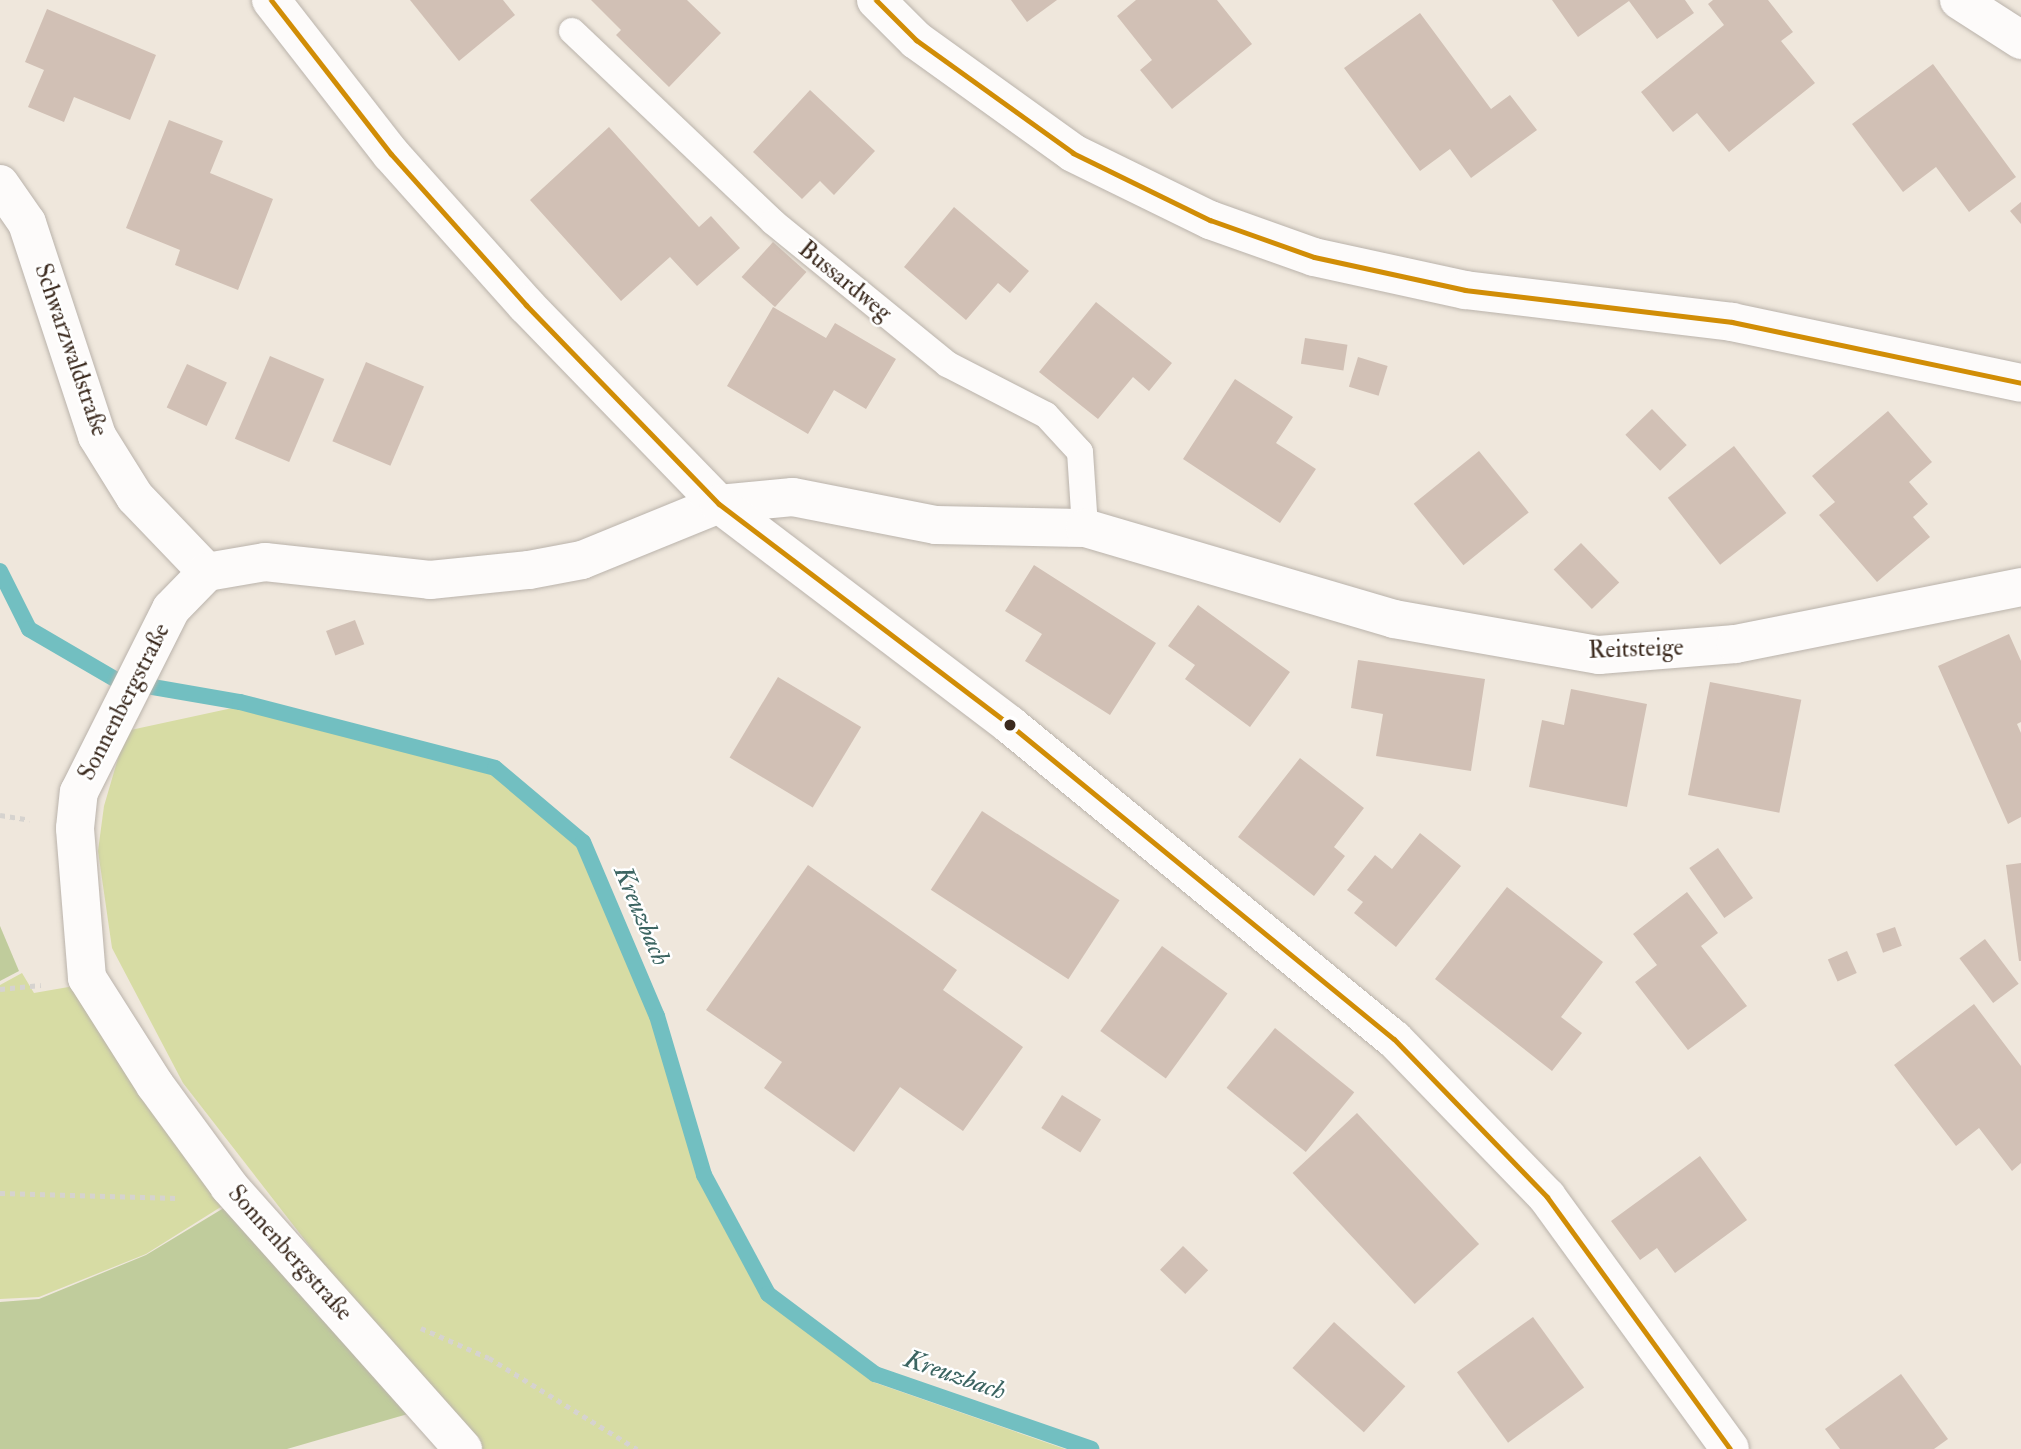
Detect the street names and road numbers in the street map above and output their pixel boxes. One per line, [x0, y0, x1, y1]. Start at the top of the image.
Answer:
street label: Bussardweg [793, 235, 897, 327]
street label: Schwarzwaldstraße [28, 260, 114, 440]
street label: Sonnenbergstraße [72, 619, 176, 785]
street label: Reitsteige [1588, 633, 1684, 665]
street label: Sonnenbergstraße [222, 1179, 358, 1327]

